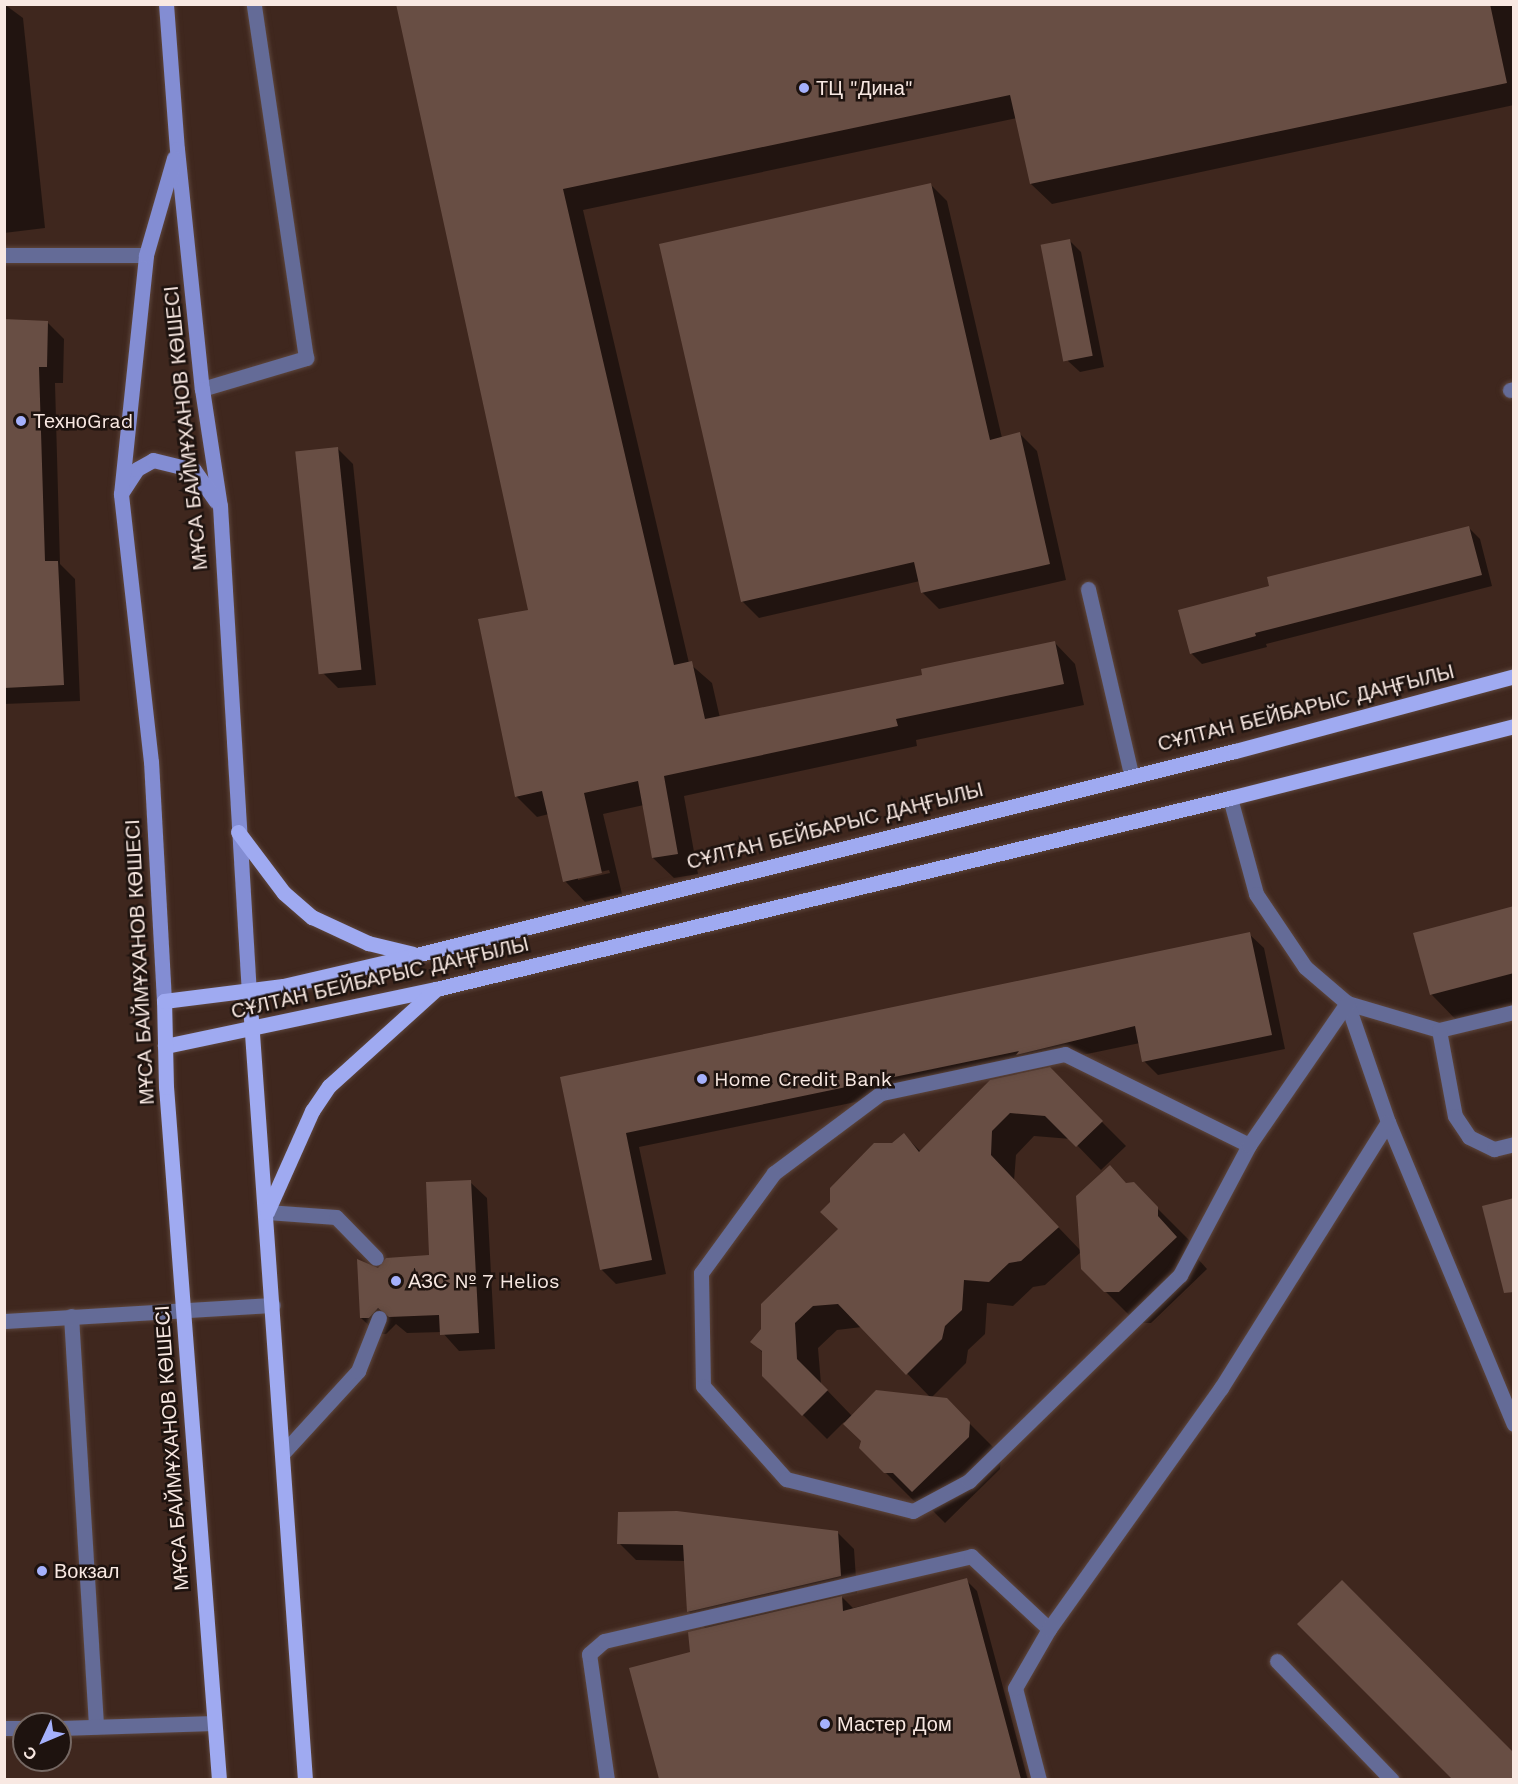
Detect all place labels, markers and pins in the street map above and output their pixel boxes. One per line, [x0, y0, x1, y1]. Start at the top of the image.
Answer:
place label: ТЦ "Дина" [816, 76, 913, 100]
marker: ТЦ "Дина" [797, 81, 811, 95]
place label: ТехноGrad [33, 409, 133, 433]
marker: ТехноGrad [14, 414, 28, 428]
place label: Home Credit Bank [714, 1067, 892, 1091]
marker: Home Credit Bank [695, 1072, 709, 1086]
place label: АЗС № 7 Helios [408, 1269, 561, 1293]
marker: АЗС № 7 Helios [389, 1274, 403, 1288]
place label: Вокзал [54, 1559, 119, 1583]
marker: Вокзал [35, 1564, 49, 1578]
place label: Мастер Дом [837, 1712, 952, 1736]
marker: Мастер Дом [818, 1717, 832, 1731]

